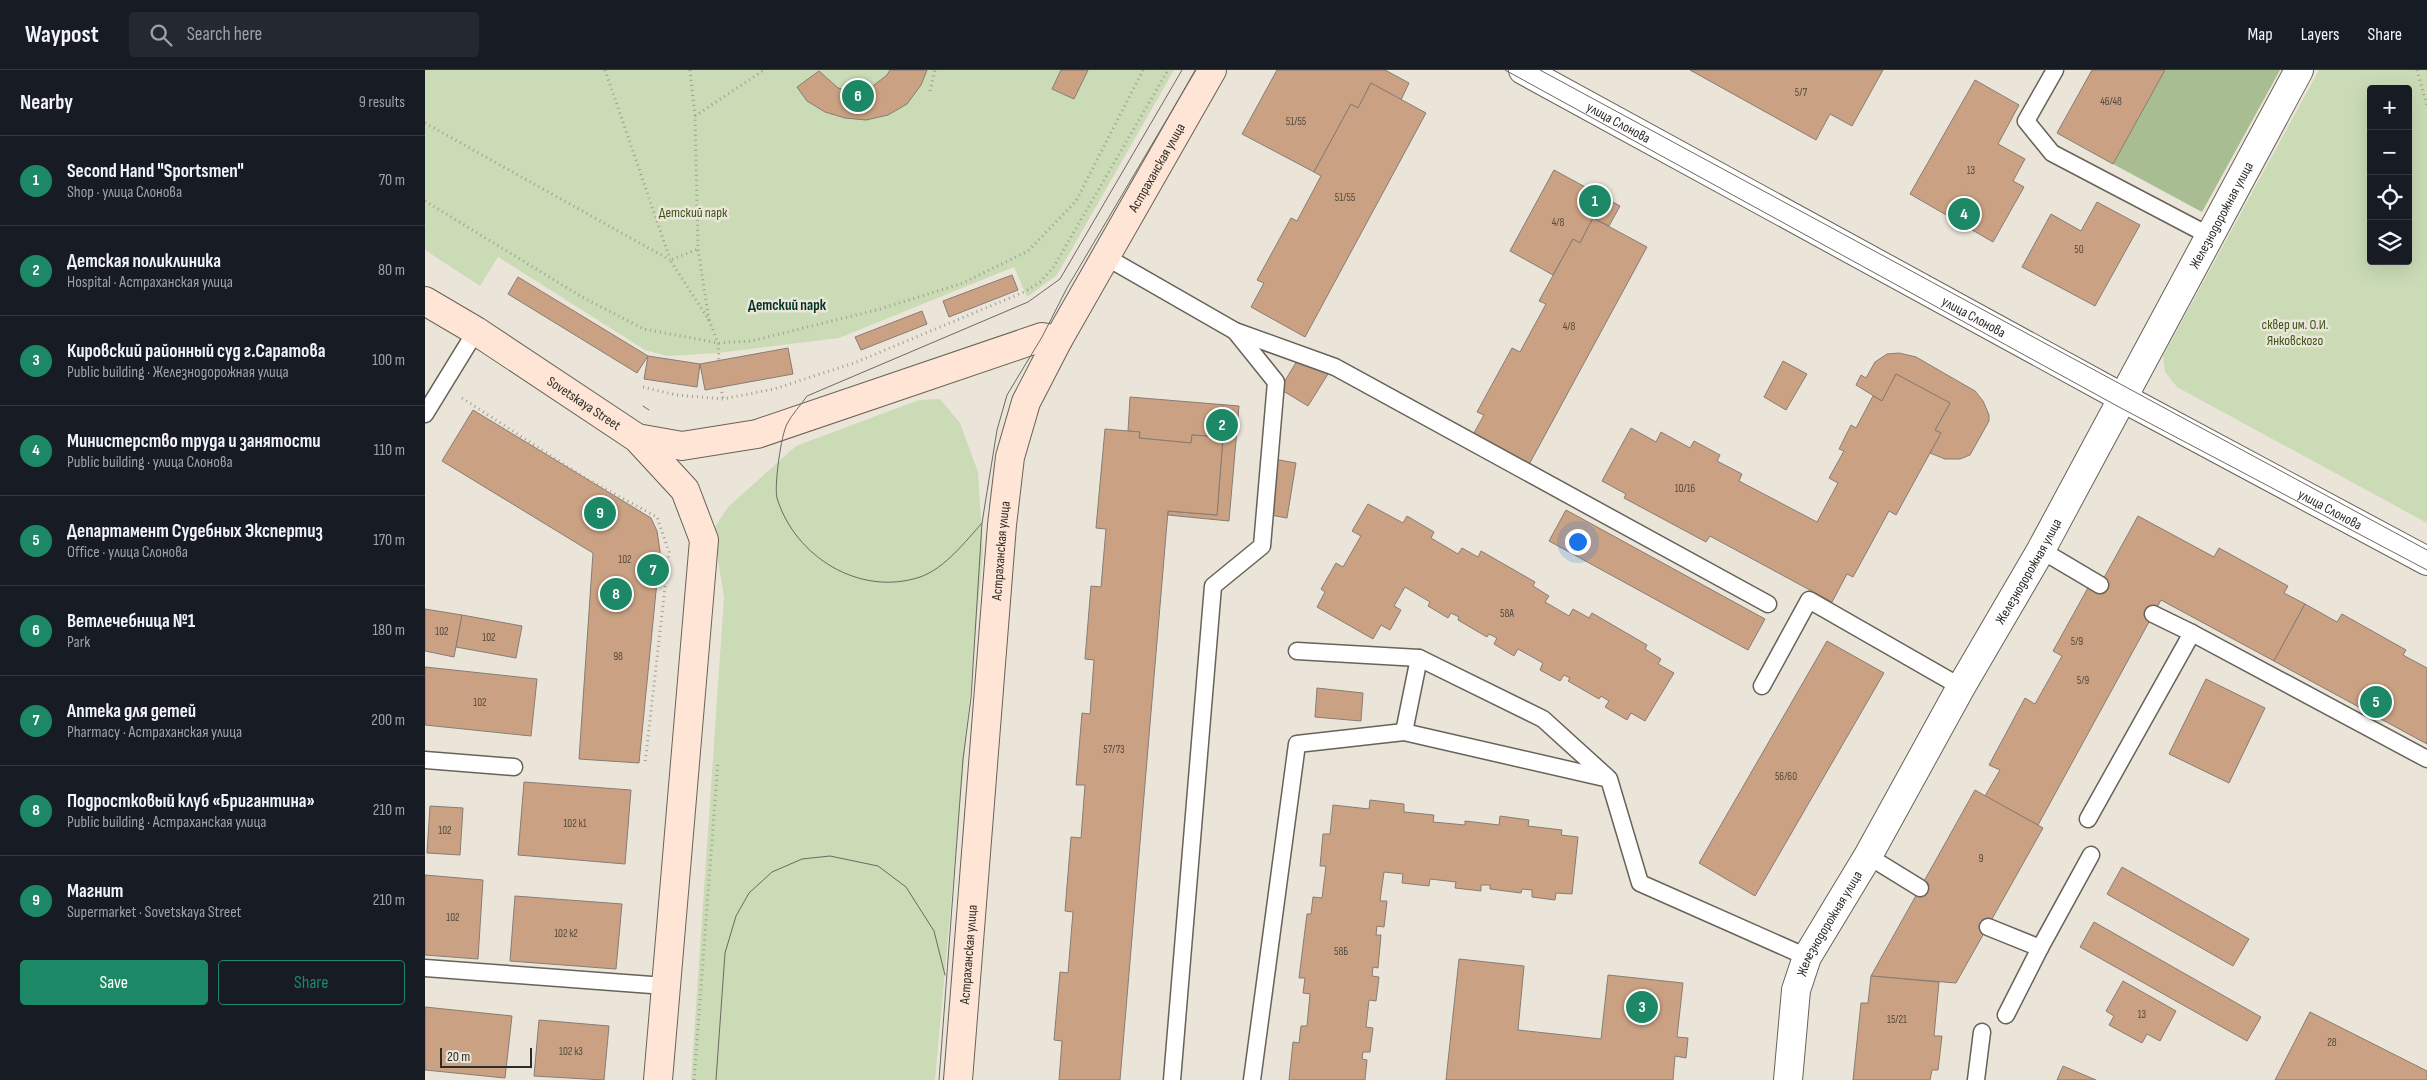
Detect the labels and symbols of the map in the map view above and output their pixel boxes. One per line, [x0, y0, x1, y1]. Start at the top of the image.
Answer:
pin: 6 [842, 77, 874, 115]
house number: 5/7 [1795, 86, 1808, 99]
house number: 46/48 [2100, 95, 2122, 108]
street label: улица Слонова [1584, 98, 1653, 147]
house number: 51/55 [1286, 115, 1306, 128]
street label: Астраханская улица [1124, 120, 1189, 216]
street label: Железнодорожная улица [2185, 159, 2257, 271]
house number: 13 [1967, 164, 1976, 177]
pin: 1 [1579, 182, 1611, 220]
house number: 51/55 [1335, 191, 1355, 204]
pin: 4 [1948, 195, 1980, 233]
park label: Детский парк [659, 204, 728, 221]
house number: 4/8 [1552, 216, 1564, 229]
house number: 50 [2074, 243, 2084, 256]
street label: улица Слонова [1939, 292, 2009, 341]
district label: Детский парк [748, 296, 827, 315]
park label: сквер им. О.И. Янковского [2262, 316, 2328, 349]
house number: 4/8 [1563, 320, 1575, 333]
street label: Sovetskaya Street [544, 372, 624, 433]
pin: 2 [1206, 406, 1238, 444]
house number: 10/16 [1675, 482, 1695, 495]
street label: улица Слонова [2295, 485, 2365, 533]
pin: 9 [584, 494, 616, 532]
street label: Астраханская улица [987, 500, 1013, 602]
street label: Железнодорожная улица [1991, 515, 2065, 627]
your location [1565, 529, 1591, 555]
pin: 7 [637, 551, 669, 589]
house number: 102 [618, 553, 632, 566]
pin: 8 [600, 575, 632, 613]
house number: 58А [1500, 607, 1514, 620]
house number: 102 [435, 625, 449, 638]
house number: 102 [482, 631, 496, 644]
house number: 5/9 [2071, 635, 2083, 648]
house number: 98 [613, 650, 623, 663]
house number: 5/9 [2077, 674, 2089, 687]
pin: 5 [2360, 683, 2392, 721]
house number: 102 [473, 696, 487, 709]
house number: 57/73 [1103, 743, 1125, 756]
house number: 56/60 [1775, 770, 1797, 783]
house number: 102 к1 [563, 817, 587, 830]
house number: 102 [438, 824, 452, 837]
house number: 9 [1979, 852, 1984, 865]
street label: Железнодорожная улица [1793, 868, 1866, 978]
street label: Астраханская улица [955, 904, 980, 1006]
house number: 102 [446, 911, 460, 924]
house number: 102 к2 [554, 927, 578, 940]
house number: 58Б [1334, 945, 1348, 958]
pin: 3 [1626, 988, 1658, 1026]
house number: 13 [2138, 1008, 2147, 1021]
house number: 15/21 [1887, 1013, 1907, 1026]
house number: 28 [2327, 1036, 2337, 1049]
scale bar [440, 1045, 533, 1068]
house number: 102 к3 [559, 1045, 583, 1058]

